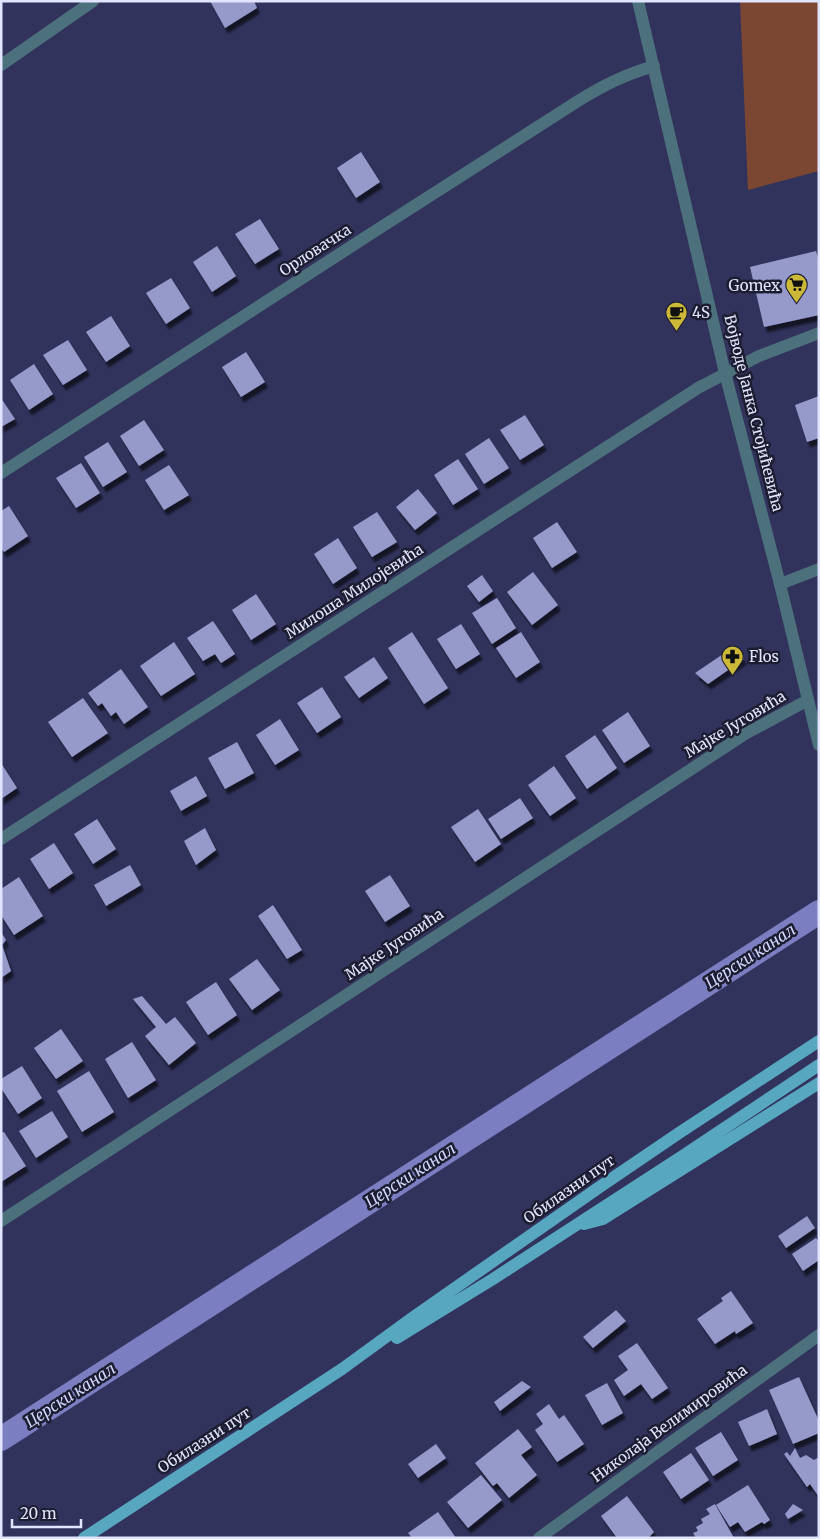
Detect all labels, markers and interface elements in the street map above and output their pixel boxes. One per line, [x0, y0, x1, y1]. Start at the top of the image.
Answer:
street label: Орловачка [276, 220, 354, 280]
supermarket icon: Gomex [784, 273, 808, 304]
place label: Gomex [728, 276, 780, 295]
cafe icon: 4S [664, 300, 688, 331]
place label: 4S [692, 303, 710, 322]
street label: Војводе Јанка Стојићевића [720, 313, 788, 513]
street label: Милоша Милојевића [281, 539, 427, 643]
pharmacy icon: Flos [721, 644, 745, 675]
place label: Flos [749, 647, 779, 666]
street label: Мајке Југовића [681, 686, 789, 762]
street label: Мајке Југовића [341, 904, 447, 984]
water label: Церски канал [701, 919, 799, 993]
water label: Церски канал [361, 1138, 459, 1212]
street label: Обилазни пут [520, 1150, 618, 1228]
water label: Церски канал [21, 1358, 119, 1432]
street label: Николаја Велимировића [587, 1360, 751, 1486]
street label: Обилазни пут [154, 1403, 254, 1477]
scale bar [12, 1496, 81, 1528]
text: 20 m [20, 1504, 57, 1523]

